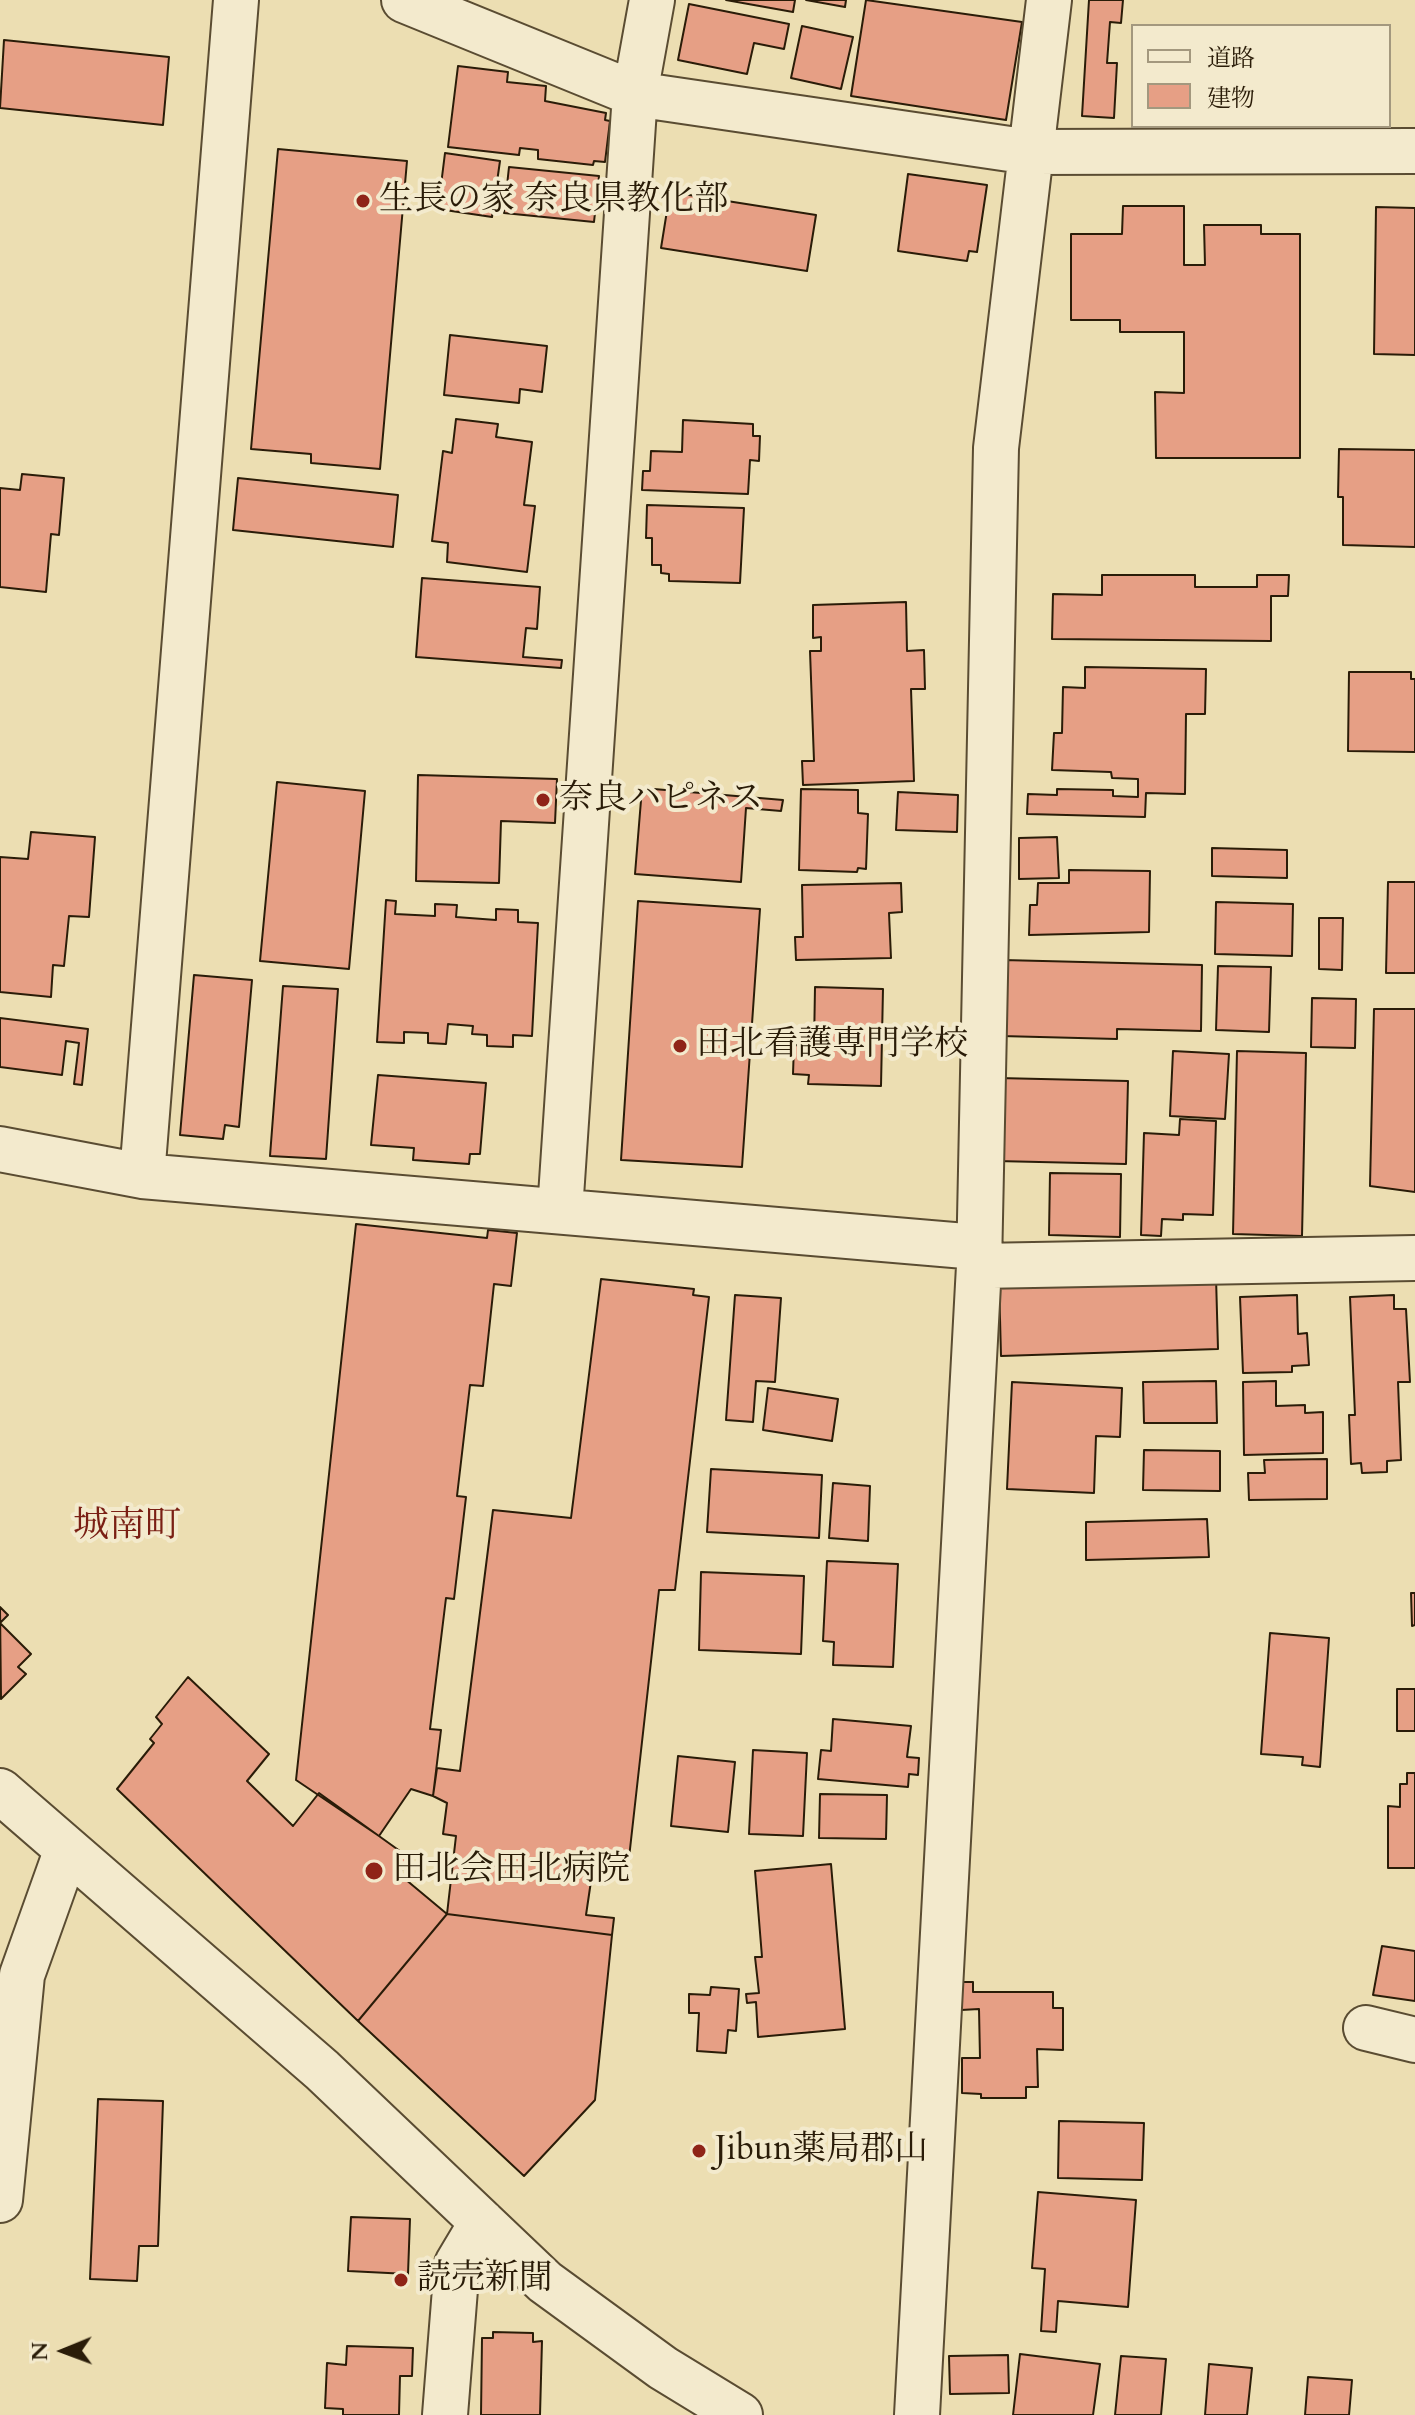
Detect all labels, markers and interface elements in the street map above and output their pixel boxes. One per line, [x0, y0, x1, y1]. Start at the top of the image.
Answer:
legend [1131, 24, 1391, 128]
text: 道路 [1207, 42, 1255, 75]
text: 建物 [1207, 82, 1255, 115]
place label: 生長の家 奈良県教化部 [379, 181, 728, 221]
marker: 生長の家 奈良県教化部 [354, 192, 372, 210]
place label: 奈良ハピネス [559, 780, 763, 820]
marker: 奈良ハピネス [534, 791, 552, 809]
place label: 田北看護専門学校 [696, 1026, 968, 1066]
marker: 田北看護専門学校 [671, 1037, 689, 1055]
district label: 城南町 [73, 1506, 181, 1550]
place label: 田北会田北病院 [392, 1851, 630, 1891]
marker: 田北会田北病院 [363, 1860, 385, 1882]
place label: Jibun薬局郡山 [715, 2131, 928, 2171]
marker: Jibun薬局郡山 [690, 2142, 708, 2160]
place label: 読売新聞 [417, 2260, 553, 2300]
marker: 読売新聞 [392, 2271, 410, 2289]
north arrow [24, 2311, 104, 2391]
text: N [25, 2342, 55, 2361]

